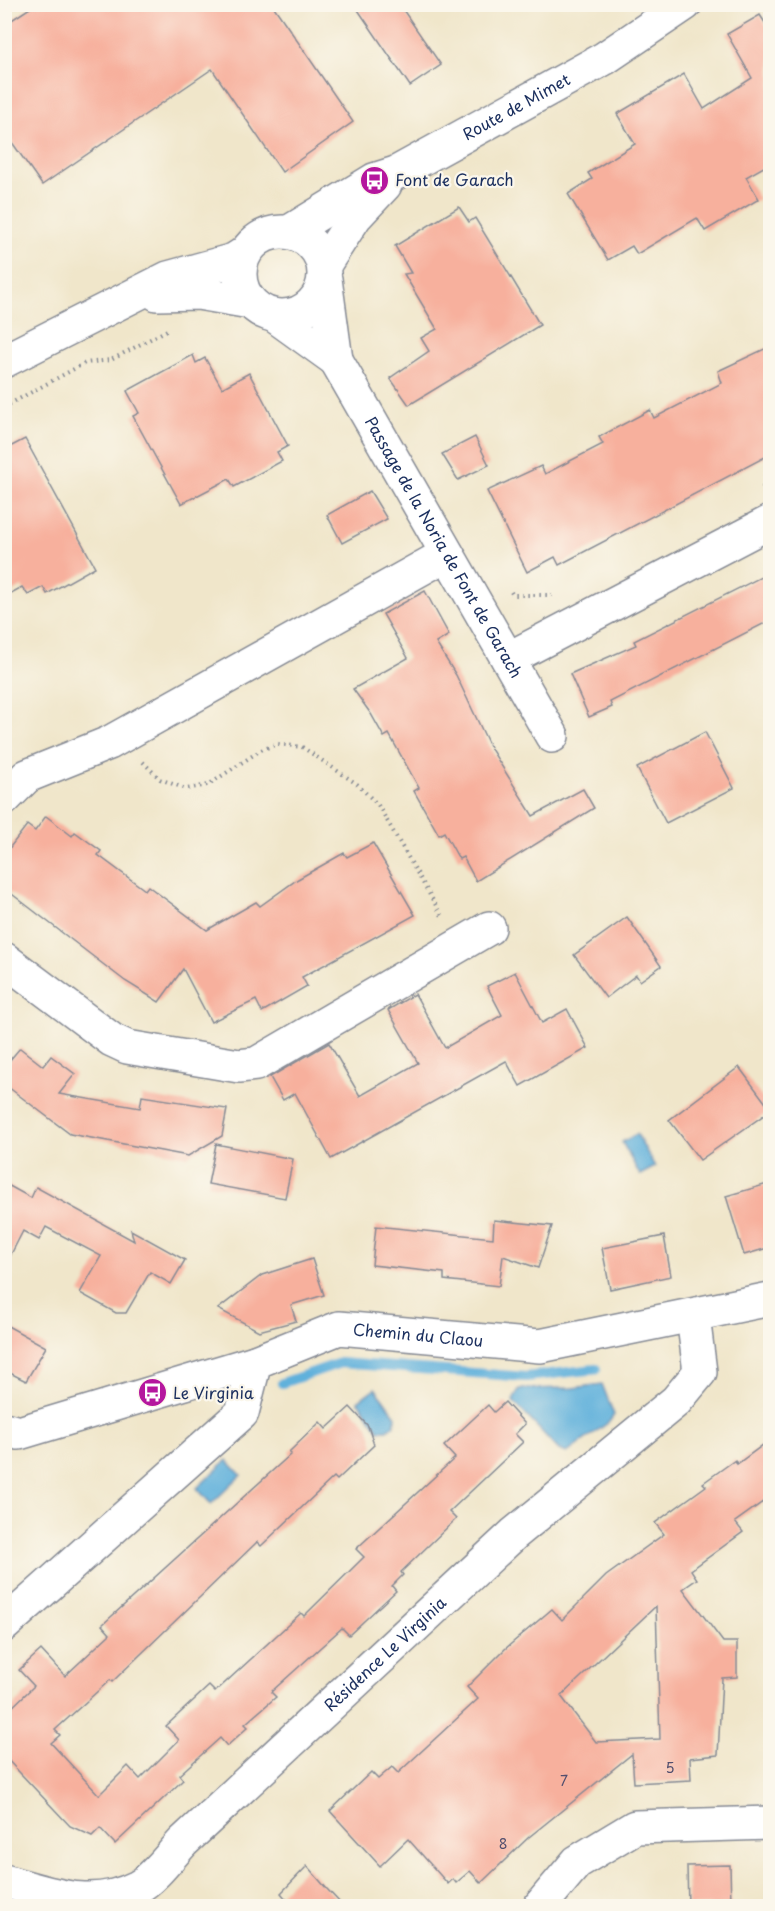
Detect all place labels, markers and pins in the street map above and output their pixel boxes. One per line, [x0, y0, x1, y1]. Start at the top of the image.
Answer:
bus stop icon: Font de Garach [358, 164, 390, 196]
place label: Font de Garach [395, 167, 514, 191]
bus stop icon: Le Virginia [136, 1377, 168, 1409]
place label: Le Virginia [173, 1380, 254, 1404]

